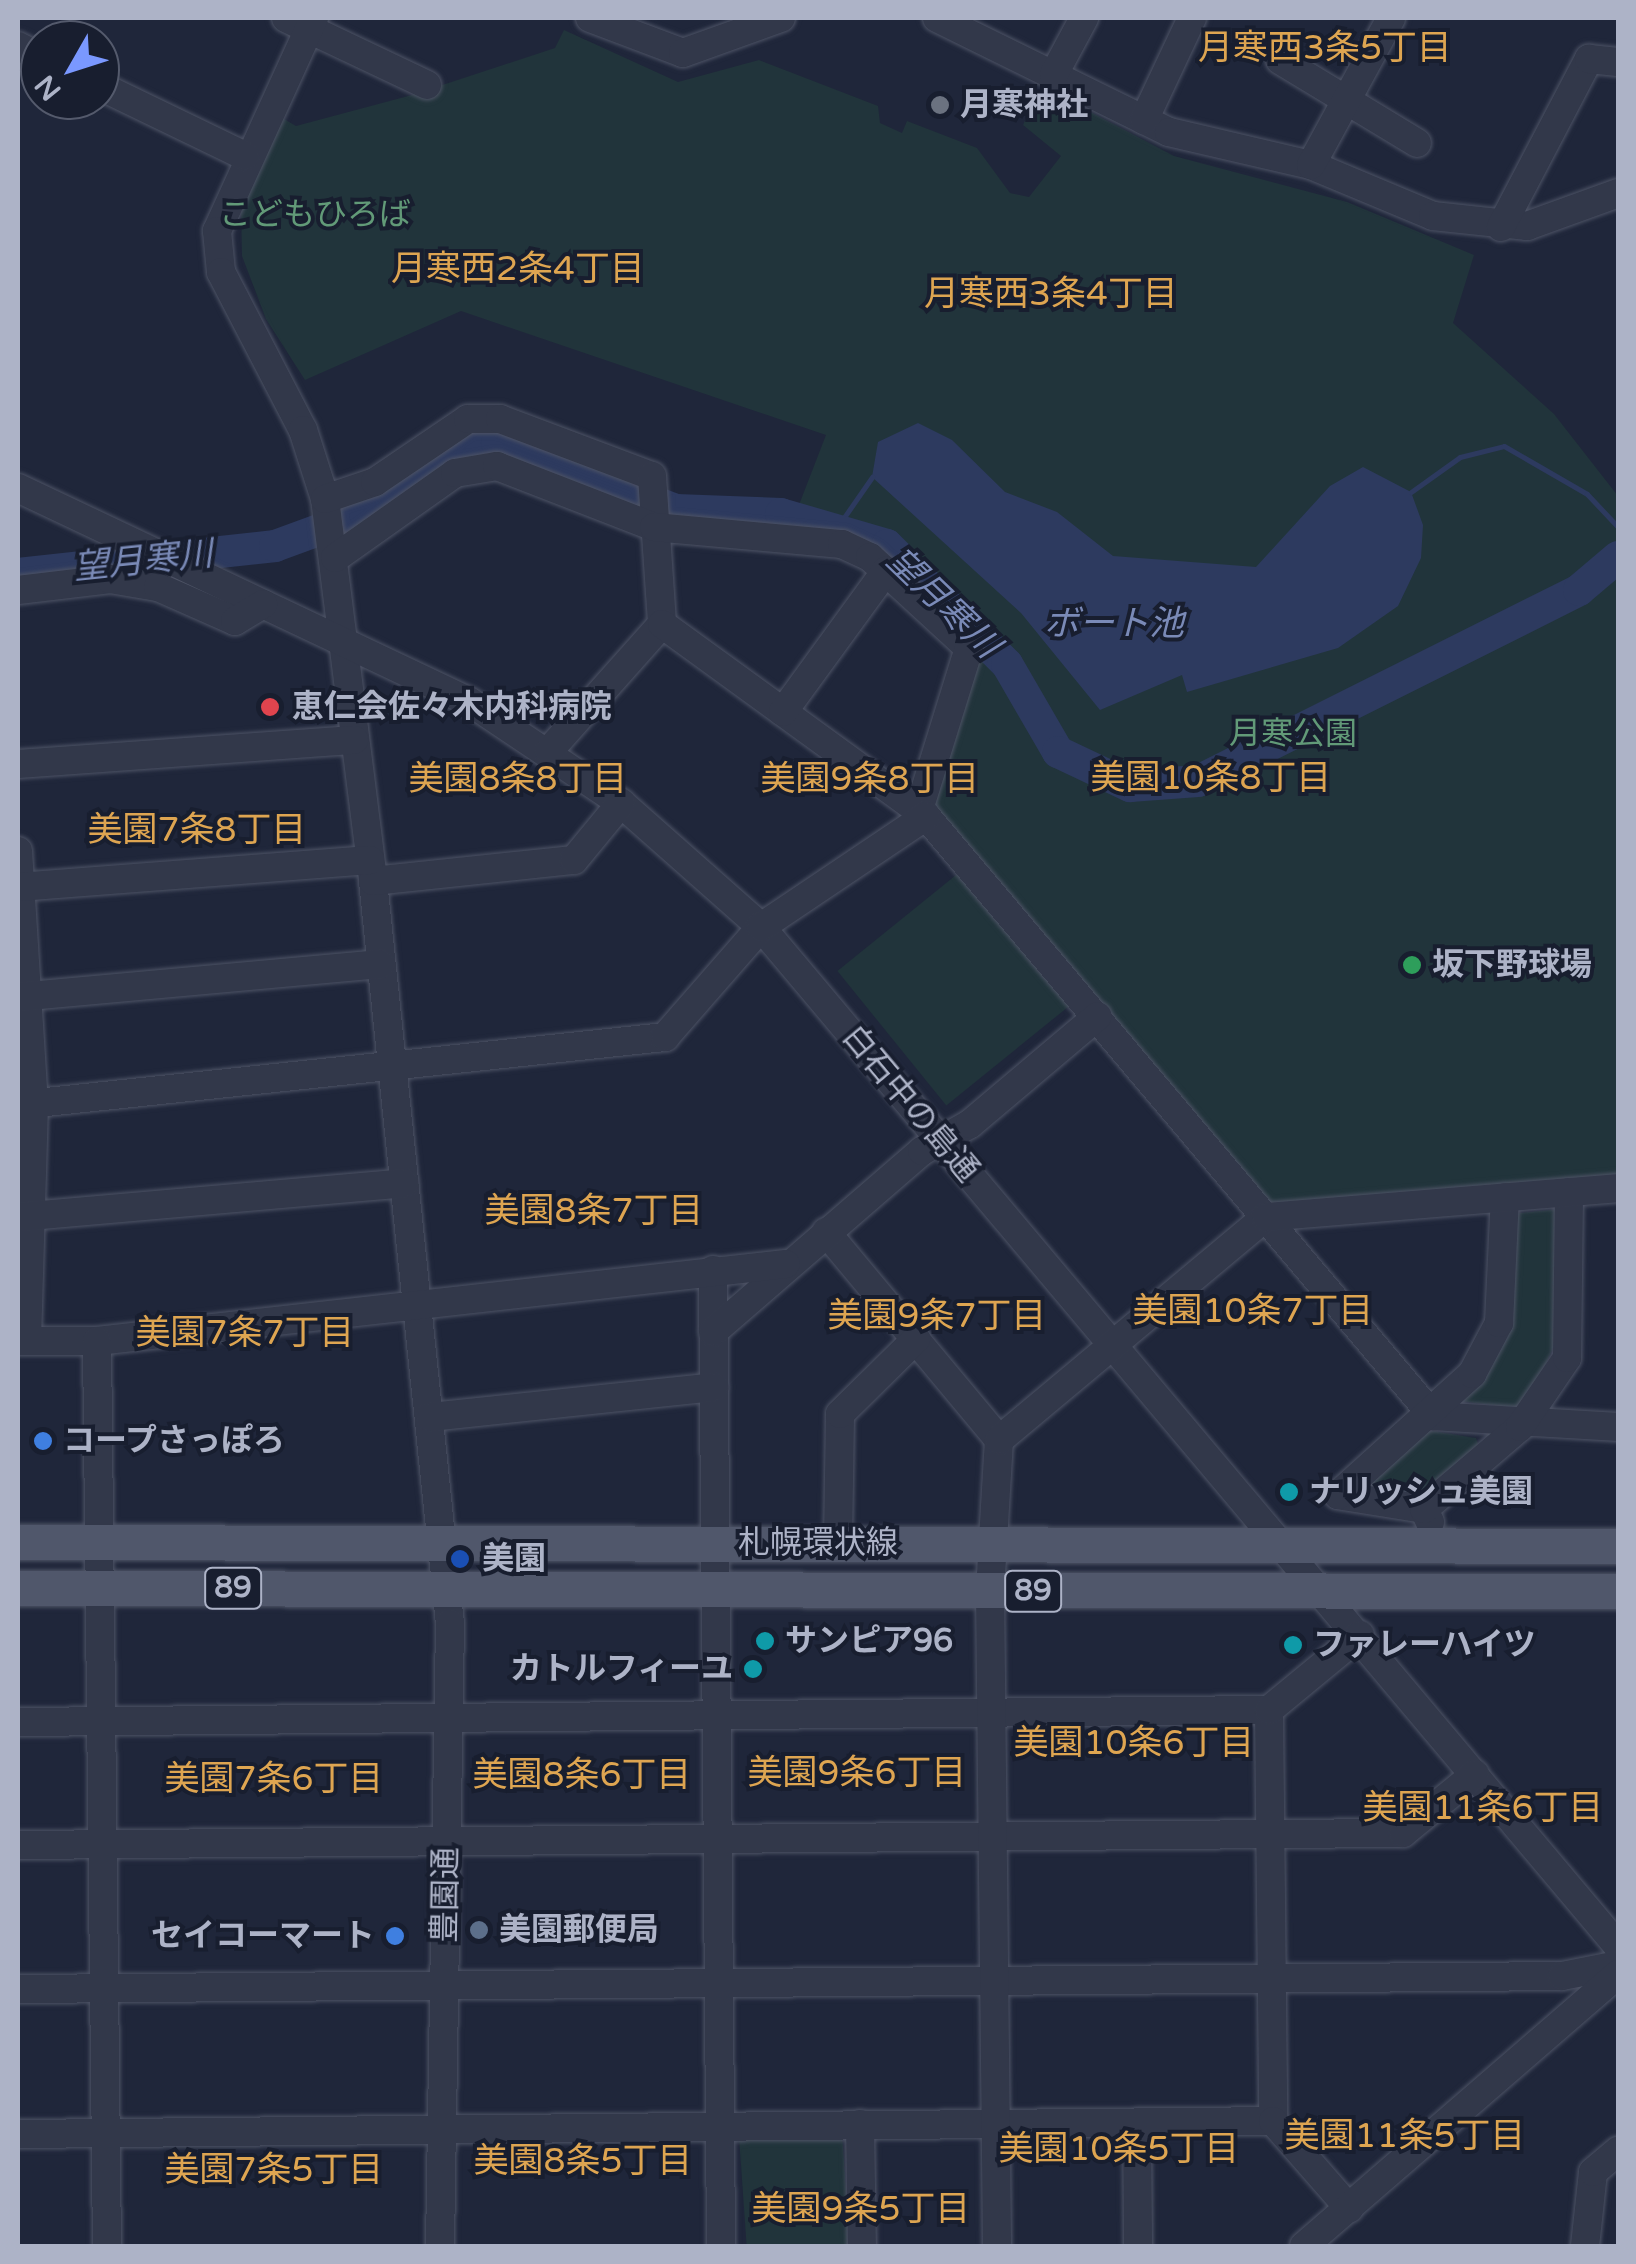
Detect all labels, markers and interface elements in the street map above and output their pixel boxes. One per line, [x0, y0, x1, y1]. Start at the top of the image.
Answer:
north arrow [20, 20, 120, 120]
district label: 月寒西3条5丁目 [1198, 27, 1452, 69]
text: N [28, 68, 69, 107]
place label: 月寒神社 [960, 86, 1088, 124]
marker: 月寒神社 [929, 94, 951, 116]
park label: こどもひろば [219, 196, 411, 234]
district label: 月寒西2条4丁目 [391, 248, 645, 290]
district label: 月寒西3条4丁目 [924, 273, 1178, 315]
water label: 望月寒川 [71, 533, 215, 589]
water label: 望月寒川 [878, 539, 1008, 667]
water label: ボート池 [1044, 603, 1184, 645]
place label: 恵仁会佐々木内科病院 [292, 688, 612, 726]
marker: 恵仁会佐々木内科病院 [257, 694, 283, 720]
park label: 月寒公園 [1229, 715, 1357, 753]
district label: 美園10条8丁目 [1091, 757, 1331, 799]
district label: 美園8条8丁目 [409, 758, 627, 800]
district label: 美園9条8丁目 [761, 758, 979, 800]
district label: 美園7条8丁目 [88, 809, 306, 851]
place label: 坂下野球場 [1432, 946, 1592, 984]
marker: 坂下野球場 [1401, 954, 1423, 976]
street label: 白石中の島通 [834, 1018, 986, 1190]
district label: 美園8条7丁目 [485, 1190, 703, 1232]
district label: 美園10条7丁目 [1133, 1290, 1373, 1332]
district label: 美園9条7丁目 [828, 1295, 1046, 1337]
district label: 美園7条7丁目 [136, 1312, 354, 1354]
place label: コープさっぽろ [63, 1422, 287, 1460]
marker: コープさっぽろ [32, 1430, 54, 1452]
place label: ナリッシュ美園 [1309, 1473, 1533, 1511]
marker: ナリッシュ美園 [1278, 1481, 1300, 1503]
street label: 札幌環状線 [738, 1524, 898, 1562]
place label: 美園 [482, 1540, 546, 1578]
marker: 美園 [447, 1546, 473, 1572]
road number: 89 [203, 1563, 263, 1613]
road number: 89 [1003, 1566, 1063, 1616]
place label: サンピア96 [785, 1622, 953, 1660]
place label: ファレーハイツ [1313, 1626, 1537, 1664]
marker: サンピア96 [754, 1630, 776, 1652]
marker: ファレーハイツ [1282, 1634, 1304, 1656]
place label: カトルフィーユ [509, 1650, 733, 1688]
marker: カトルフィーユ [742, 1658, 764, 1680]
district label: 美園10条6丁目 [1014, 1722, 1254, 1764]
district label: 美園9条6丁目 [748, 1752, 966, 1794]
district label: 美園8条6丁目 [473, 1754, 691, 1796]
district label: 美園7条6丁目 [165, 1758, 383, 1800]
district label: 美園11条6丁目 [1363, 1787, 1603, 1829]
street label: 豊園通 [426, 1847, 466, 1943]
place label: 美園郵便局 [499, 1911, 659, 1949]
place label: セイコーマート [151, 1917, 375, 1955]
marker: 美園郵便局 [468, 1919, 490, 1941]
marker: セイコーマート [384, 1925, 406, 1947]
district label: 美園11条5丁目 [1285, 2115, 1525, 2157]
district label: 美園10条5丁目 [999, 2128, 1239, 2170]
district label: 美園8条5丁目 [474, 2140, 692, 2182]
district label: 美園7条5丁目 [165, 2149, 383, 2191]
district label: 美園9条5丁目 [752, 2188, 970, 2230]

